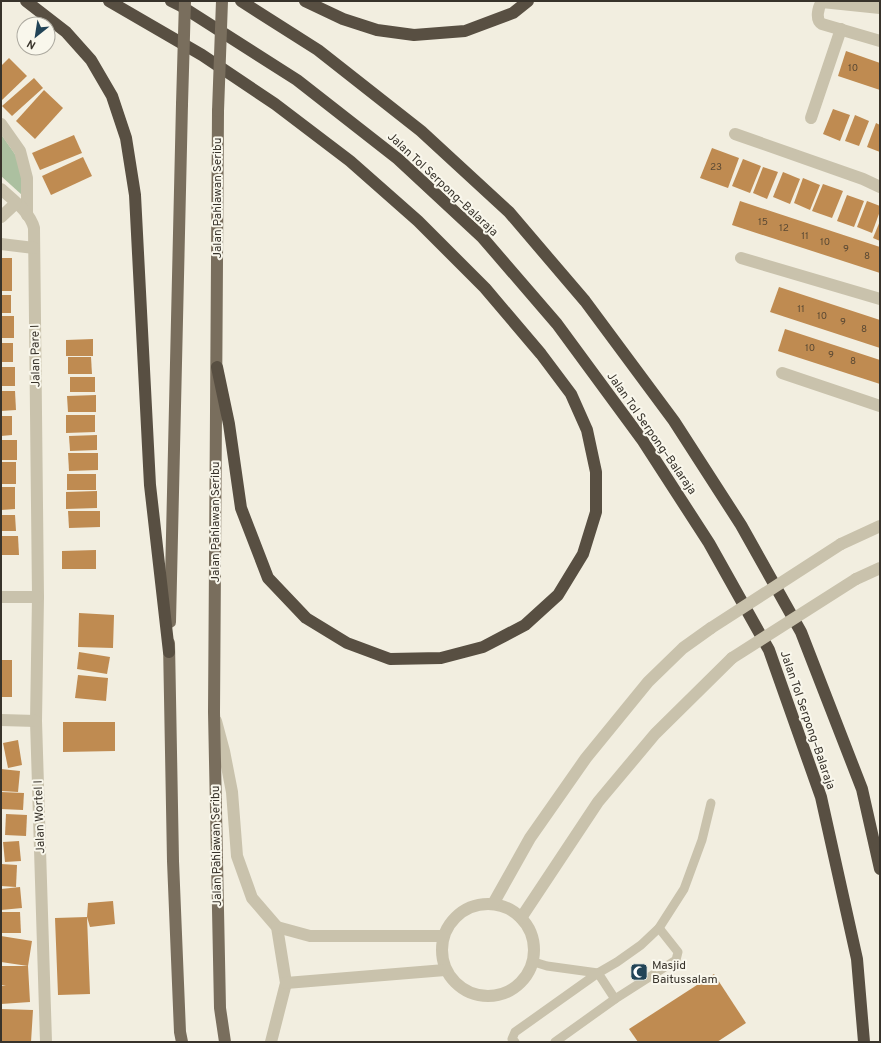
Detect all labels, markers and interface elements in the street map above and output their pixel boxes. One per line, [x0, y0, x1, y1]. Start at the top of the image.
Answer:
north arrow [16, 16, 56, 56]
text: N [25, 36, 38, 52]
house number: 10 [848, 62, 858, 75]
street label: Jalan Tol Serpong–Balaraja [383, 129, 501, 240]
street label: Jalan Pahlawan Seribu [210, 138, 226, 259]
house number: 23 [710, 161, 722, 174]
house number: 15 [758, 216, 768, 229]
house number: 12 [779, 222, 789, 235]
house number: 11 [801, 230, 809, 243]
house number: 10 [820, 236, 830, 249]
house number: 9 [843, 243, 849, 256]
house number: 8 [864, 250, 870, 263]
house number: 11 [797, 303, 805, 316]
house number: 10 [817, 310, 827, 323]
house number: 9 [840, 316, 846, 329]
house number: 8 [861, 323, 867, 336]
street label: Jalan Pare I [27, 324, 45, 388]
house number: 10 [805, 342, 815, 355]
house number: 9 [828, 349, 834, 362]
house number: 8 [850, 355, 856, 368]
street label: Jalan Tol Serpong–Balaraja [603, 369, 700, 498]
street label: Jalan Pahlawan Seribu [208, 462, 224, 583]
street label: Jalan Tol Serpong–Balaraja [776, 649, 838, 792]
street label: Jalan Wortel I [31, 780, 49, 854]
street label: Jalan Pahlawan Seribu [208, 785, 226, 907]
place label: Masjid Baitussalam [652, 958, 718, 988]
mosque icon: Masjid Baitussalam [629, 962, 649, 982]

